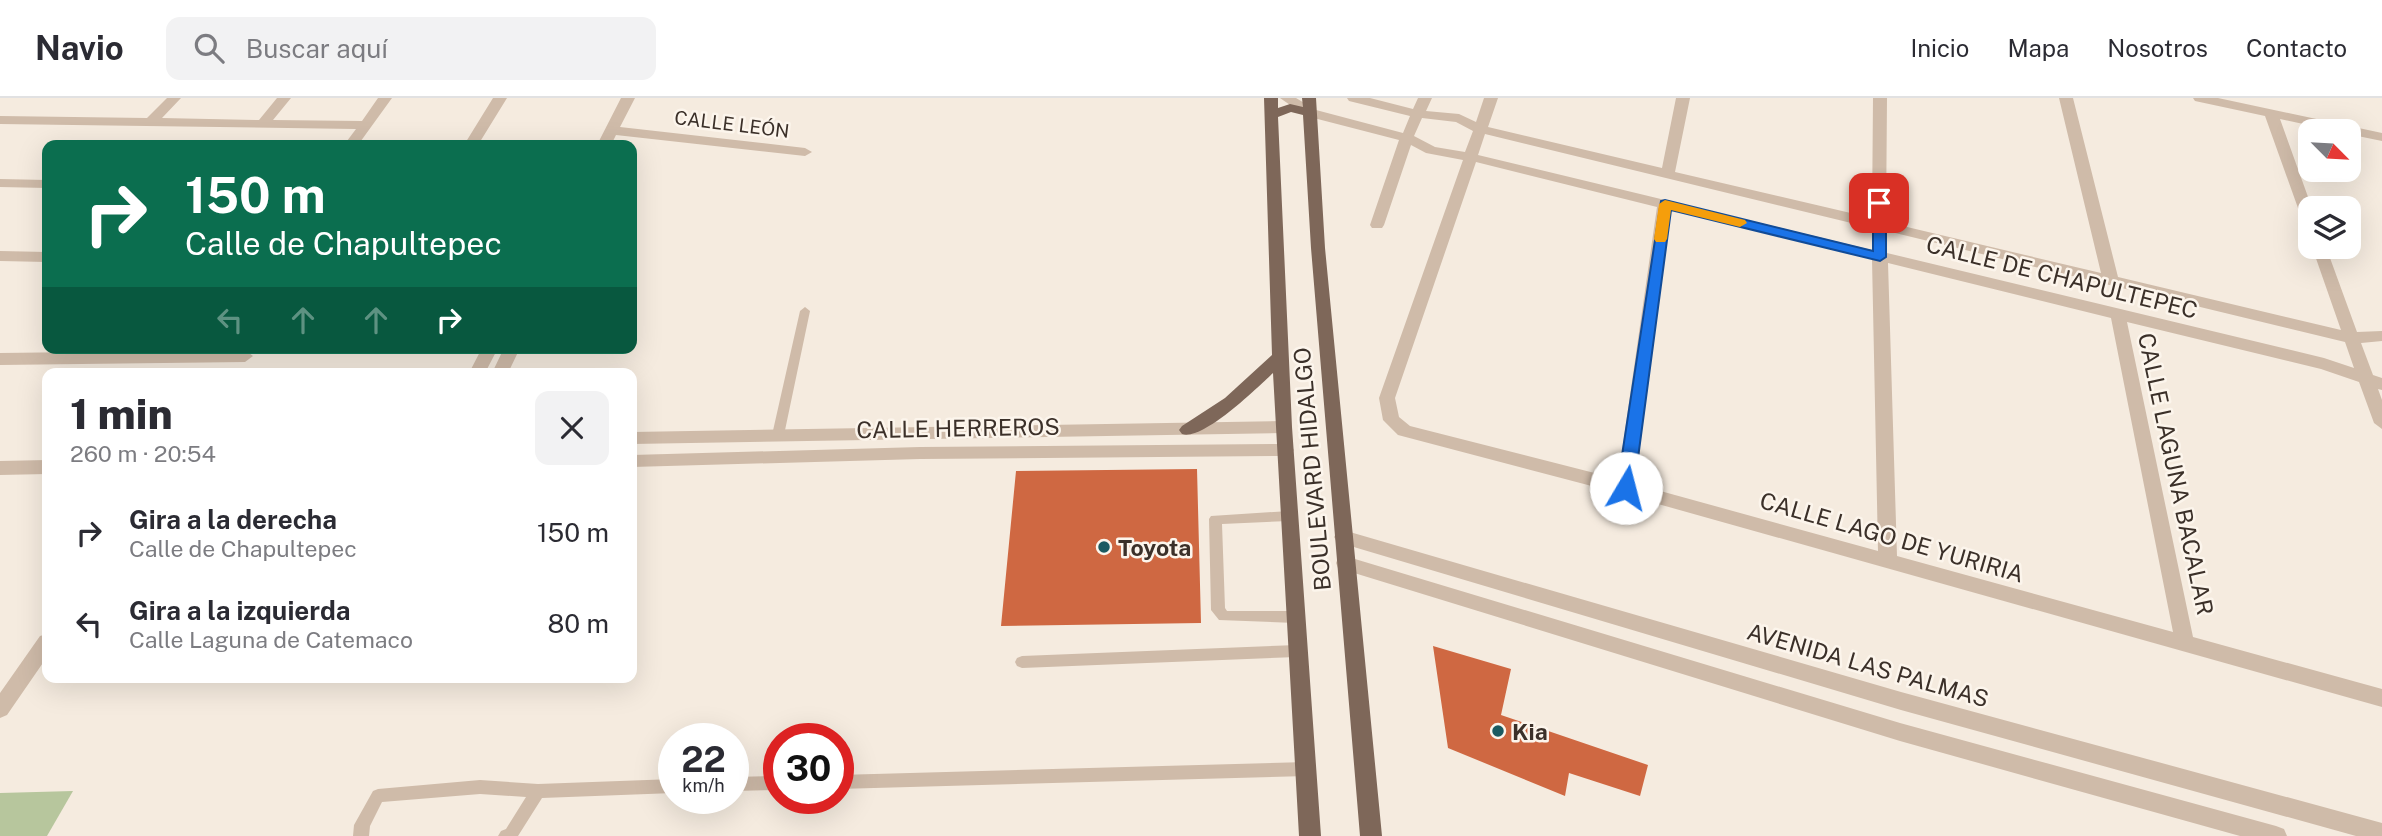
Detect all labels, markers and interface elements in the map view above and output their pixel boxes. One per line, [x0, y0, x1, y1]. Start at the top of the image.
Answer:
search box [166, 17, 656, 80]
text: Navio [35, 29, 124, 67]
icon: search [190, 29, 228, 67]
text: Buscar aquí [246, 33, 388, 64]
text: Inicio [1910, 34, 1969, 62]
text: Mapa [2007, 34, 2069, 62]
text: Nosotros [2107, 34, 2208, 62]
text: Contacto [2246, 34, 2347, 62]
street label: CALLE LEÓN [673, 106, 791, 142]
north arrow [2298, 119, 2361, 182]
map controls [2298, 119, 2361, 259]
text: 150 m [185, 166, 326, 224]
icon: right [70, 168, 161, 259]
pin [1849, 173, 1909, 233]
icon: arrive [1860, 184, 1898, 222]
button: layers [2298, 196, 2361, 259]
text: Calle de Chapultepec [185, 225, 502, 262]
street label: CALLE DE CHAPULTEPEC [1924, 230, 2200, 324]
icon: left [211, 301, 249, 339]
icon: ahead [284, 301, 322, 339]
icon: ahead [357, 301, 395, 339]
icon: right [430, 301, 468, 339]
street label: CALLE LAGUNA BACALAR [2133, 330, 2219, 618]
street label: BOULEVARD HIDALGO [1288, 346, 1336, 592]
text: 1 min [70, 389, 173, 438]
button: close [535, 391, 609, 465]
street label: CALLE HERREROS [856, 413, 1060, 443]
text: 260 m · 20:54 [70, 440, 216, 467]
position arrow [1589, 451, 1663, 525]
street label: CALLE LAGO DE YURIRIA [1757, 486, 2027, 588]
text: Gira a la derecha [129, 504, 337, 535]
icon: right [70, 514, 108, 552]
text: 150 m [537, 517, 609, 548]
place label: Toyota [1118, 534, 1191, 561]
text: Calle de Chapultepec [129, 535, 357, 562]
marker: Toyota [1096, 539, 1112, 555]
text: Gira a la izquierda [129, 595, 351, 626]
icon: left [70, 605, 108, 643]
text: 80 m [548, 608, 609, 639]
street label: AVENIDA LAS PALMAS [1744, 618, 1992, 712]
text: Calle Laguna de Catemaco [129, 626, 413, 653]
place label: Kia [1512, 718, 1548, 745]
speed limit sign: 30 [763, 723, 854, 814]
marker: Kia [1490, 723, 1506, 739]
text: 22 [681, 739, 726, 780]
text: km/h [682, 775, 725, 796]

